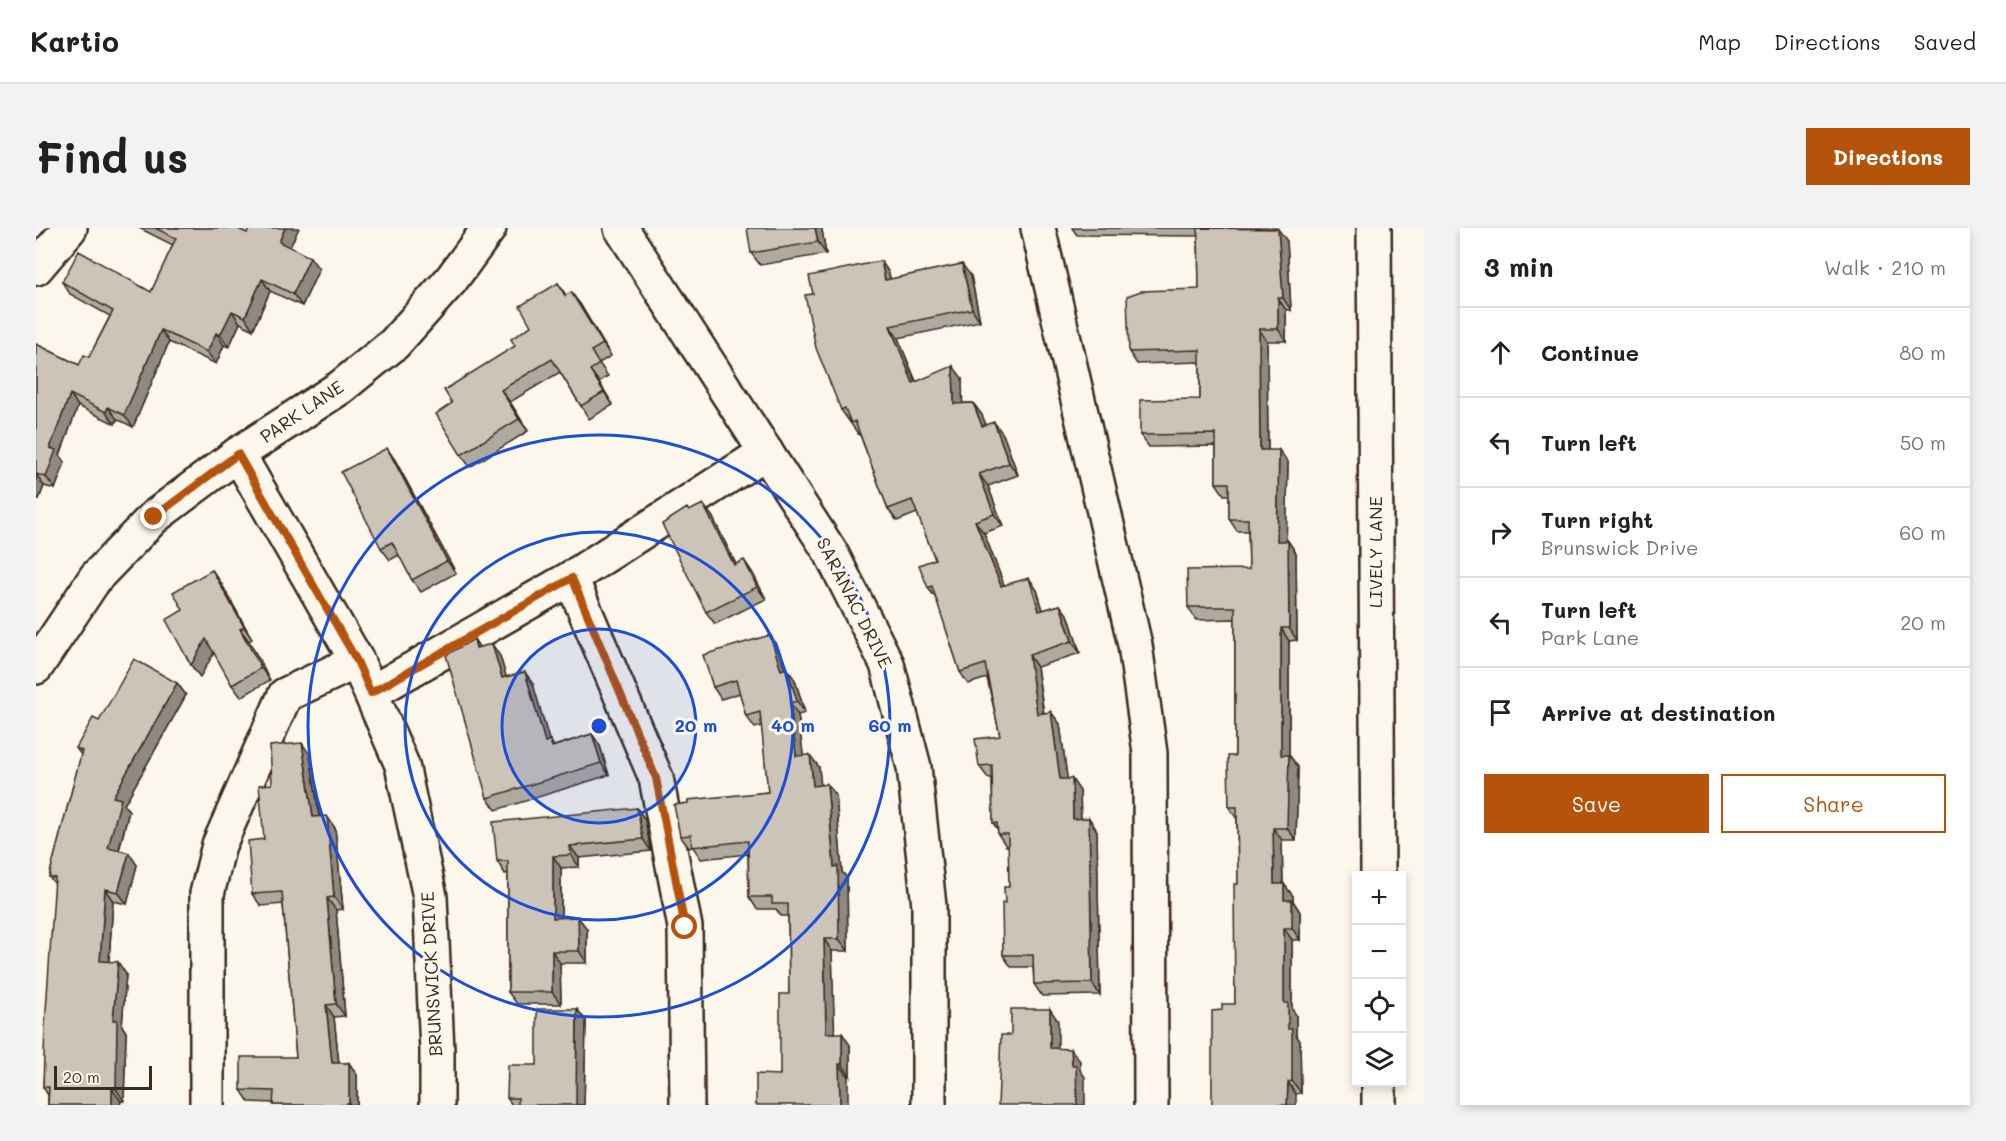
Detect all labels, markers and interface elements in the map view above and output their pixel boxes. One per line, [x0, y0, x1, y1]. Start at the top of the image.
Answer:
text: Kartio [30, 23, 119, 59]
text: Map [1698, 28, 1741, 55]
text: Directions [1774, 28, 1881, 55]
text: Saved [1914, 28, 1976, 55]
button: Directions [1806, 128, 1970, 185]
text: Find us [36, 129, 188, 184]
text: 3 min [1484, 250, 1553, 284]
text: Walk · 210 m [1824, 254, 1946, 280]
icon: ahead [1484, 336, 1517, 369]
text: Continue [1541, 338, 1639, 367]
text: 80 m [1899, 339, 1946, 365]
street label: PARK LANE [255, 374, 348, 448]
icon: left [1484, 426, 1517, 459]
text: Turn left [1541, 428, 1637, 457]
text: 50 m [1900, 429, 1946, 455]
street label: LIVELY LANE [1363, 496, 1387, 608]
route end [140, 503, 166, 529]
text: Turn right [1541, 505, 1653, 534]
icon: right [1484, 516, 1517, 549]
text: 60 m [1899, 519, 1946, 545]
street label: SARANAC DRIVE [812, 533, 898, 672]
text: Brunswick Drive [1541, 534, 1698, 560]
text: Turn left [1541, 595, 1637, 624]
icon: left [1484, 606, 1517, 639]
text: 20 m [1900, 609, 1946, 635]
text: Park Lane [1541, 624, 1639, 650]
icon: arrive [1484, 696, 1517, 729]
text: Arrive at destination [1541, 698, 1776, 727]
text: 20 m [675, 713, 717, 737]
text: 40 m [771, 713, 815, 737]
text: 60 m [868, 713, 912, 737]
centre of rings [589, 716, 609, 736]
button: Save [1484, 774, 1709, 833]
button: Share [1721, 774, 1946, 833]
map controls [1352, 871, 1406, 1087]
button: + [1352, 871, 1406, 925]
street label: BRUNSWICK DRIVE [415, 891, 447, 1057]
route start [671, 913, 697, 939]
button: − [1352, 925, 1406, 979]
button: locate [1352, 979, 1406, 1033]
button: layers [1352, 1033, 1406, 1087]
scale bar [54, 1063, 152, 1090]
text: 20 m [63, 1066, 100, 1087]

